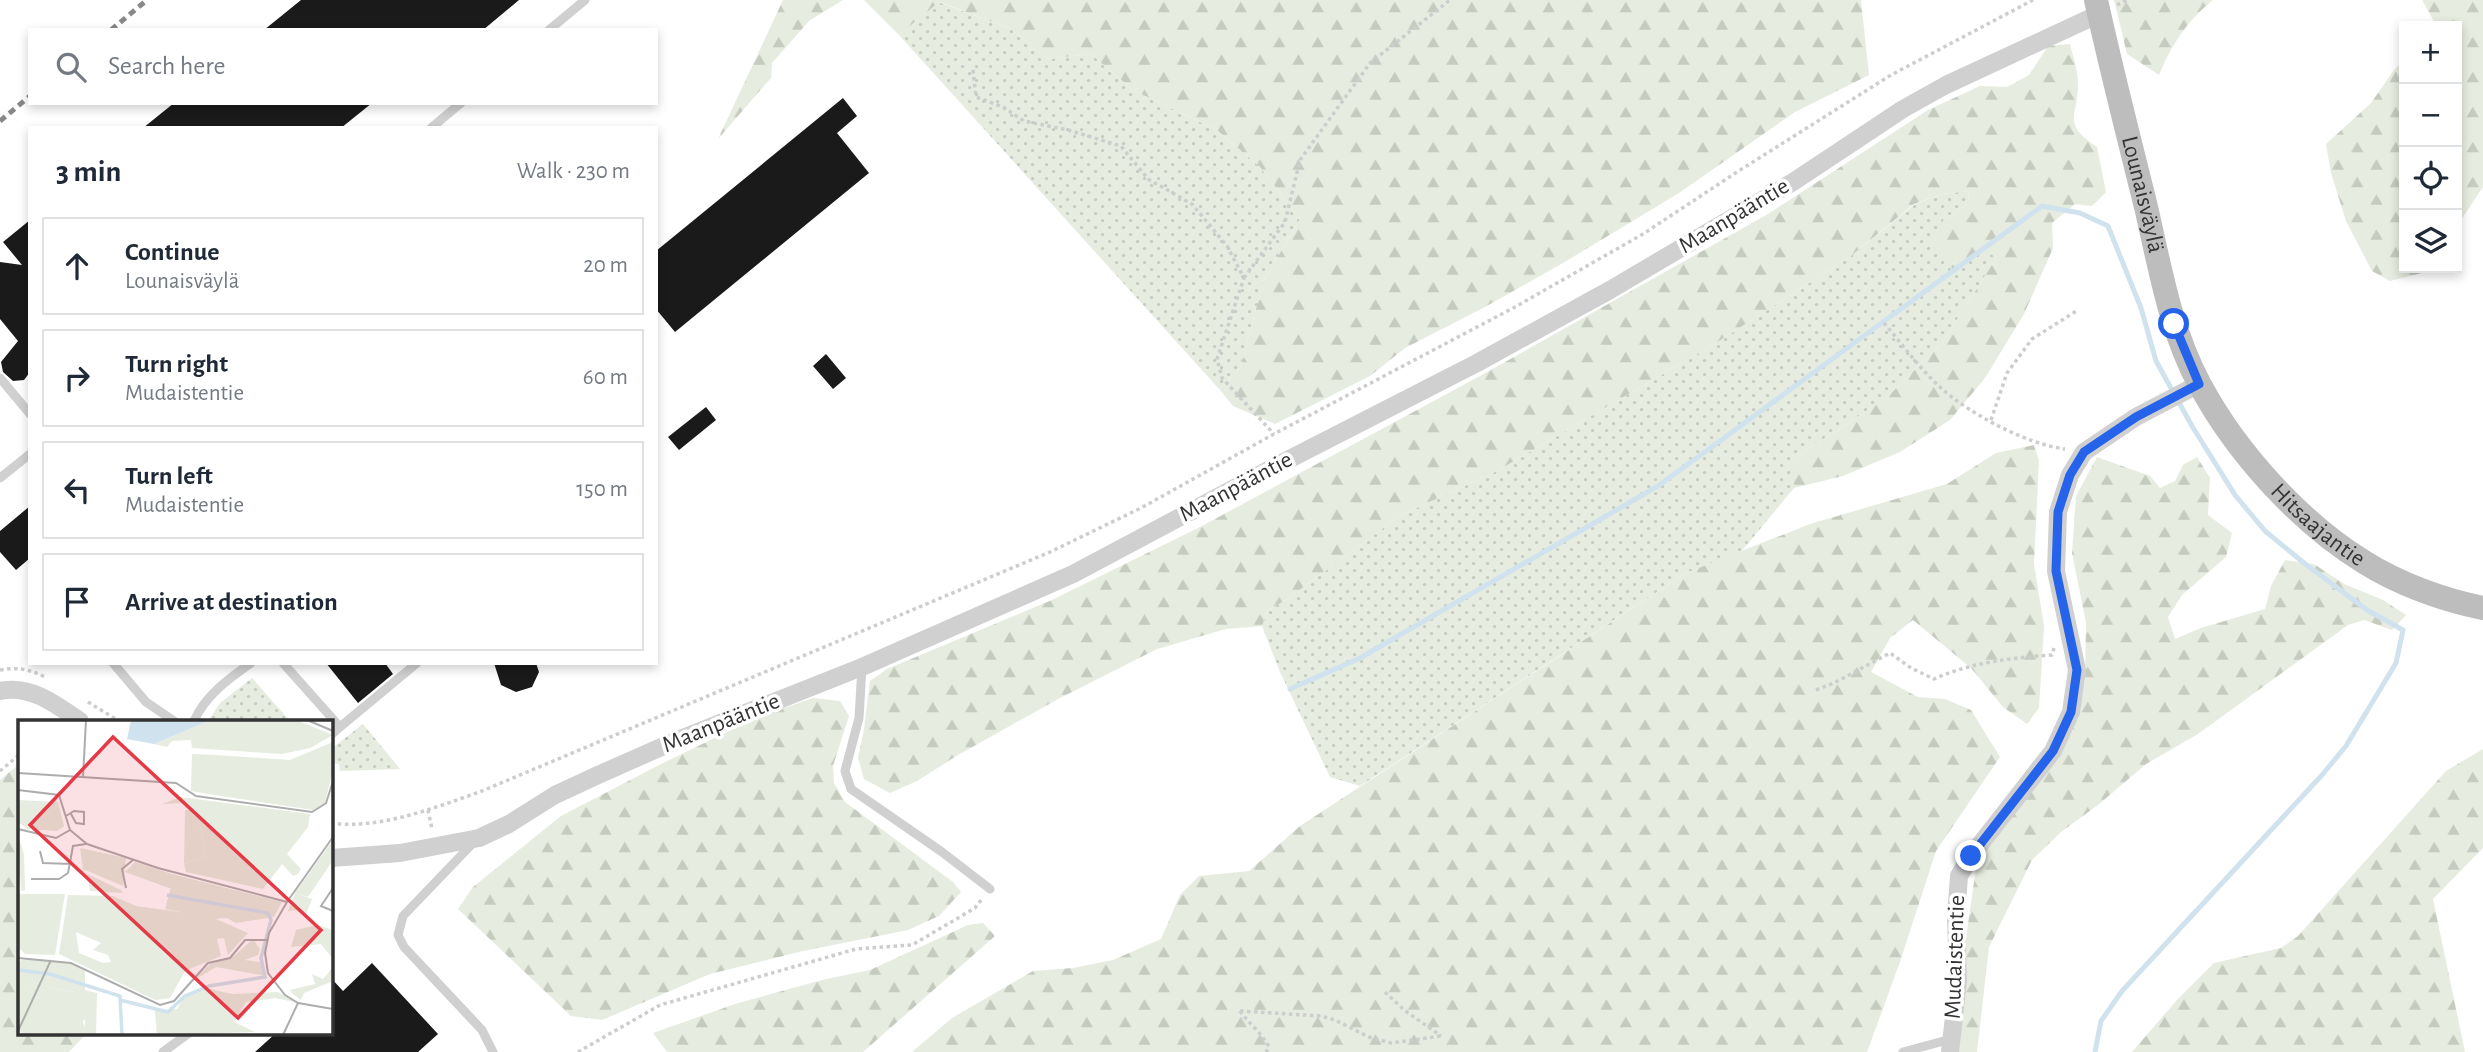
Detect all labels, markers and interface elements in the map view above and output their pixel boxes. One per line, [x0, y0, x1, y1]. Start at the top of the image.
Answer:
map controls [2399, 21, 2462, 273]
button: + [2399, 21, 2462, 84]
search box [28, 28, 658, 105]
icon: search [52, 48, 90, 86]
text: Search here [108, 53, 226, 79]
button: − [2399, 84, 2462, 147]
street label: Lounaisväylä [2117, 134, 2168, 255]
button: locate [2399, 147, 2462, 210]
text: 3 min [56, 157, 121, 187]
text: Walk · 230 m [517, 160, 630, 183]
street label: Maanpääntie [1675, 174, 1793, 258]
button: layers [2399, 210, 2462, 273]
text: Continue [125, 239, 220, 265]
icon: ahead [58, 247, 96, 285]
text: 20 m [583, 254, 628, 277]
text: Lounaisväylä [125, 270, 239, 293]
route start [2158, 308, 2189, 339]
text: Turn right [125, 351, 228, 377]
icon: right [58, 359, 96, 397]
text: 60 m [583, 366, 628, 389]
text: Mudaistentie [125, 382, 244, 405]
street label: Maanpääntie [1176, 447, 1296, 527]
text: Turn left [125, 463, 213, 489]
icon: left [58, 471, 96, 509]
text: 150 m [576, 478, 628, 501]
street label: Hitsaajantie [2266, 479, 2369, 571]
text: Mudaistentie [125, 494, 244, 517]
icon: arrive [58, 583, 96, 621]
text: Arrive at destination [125, 589, 338, 615]
street label: Maanpääntie [659, 689, 783, 757]
inset map [18, 720, 332, 1034]
route end [1955, 840, 1986, 871]
street label: Mudaistentie [1941, 895, 1969, 1019]

